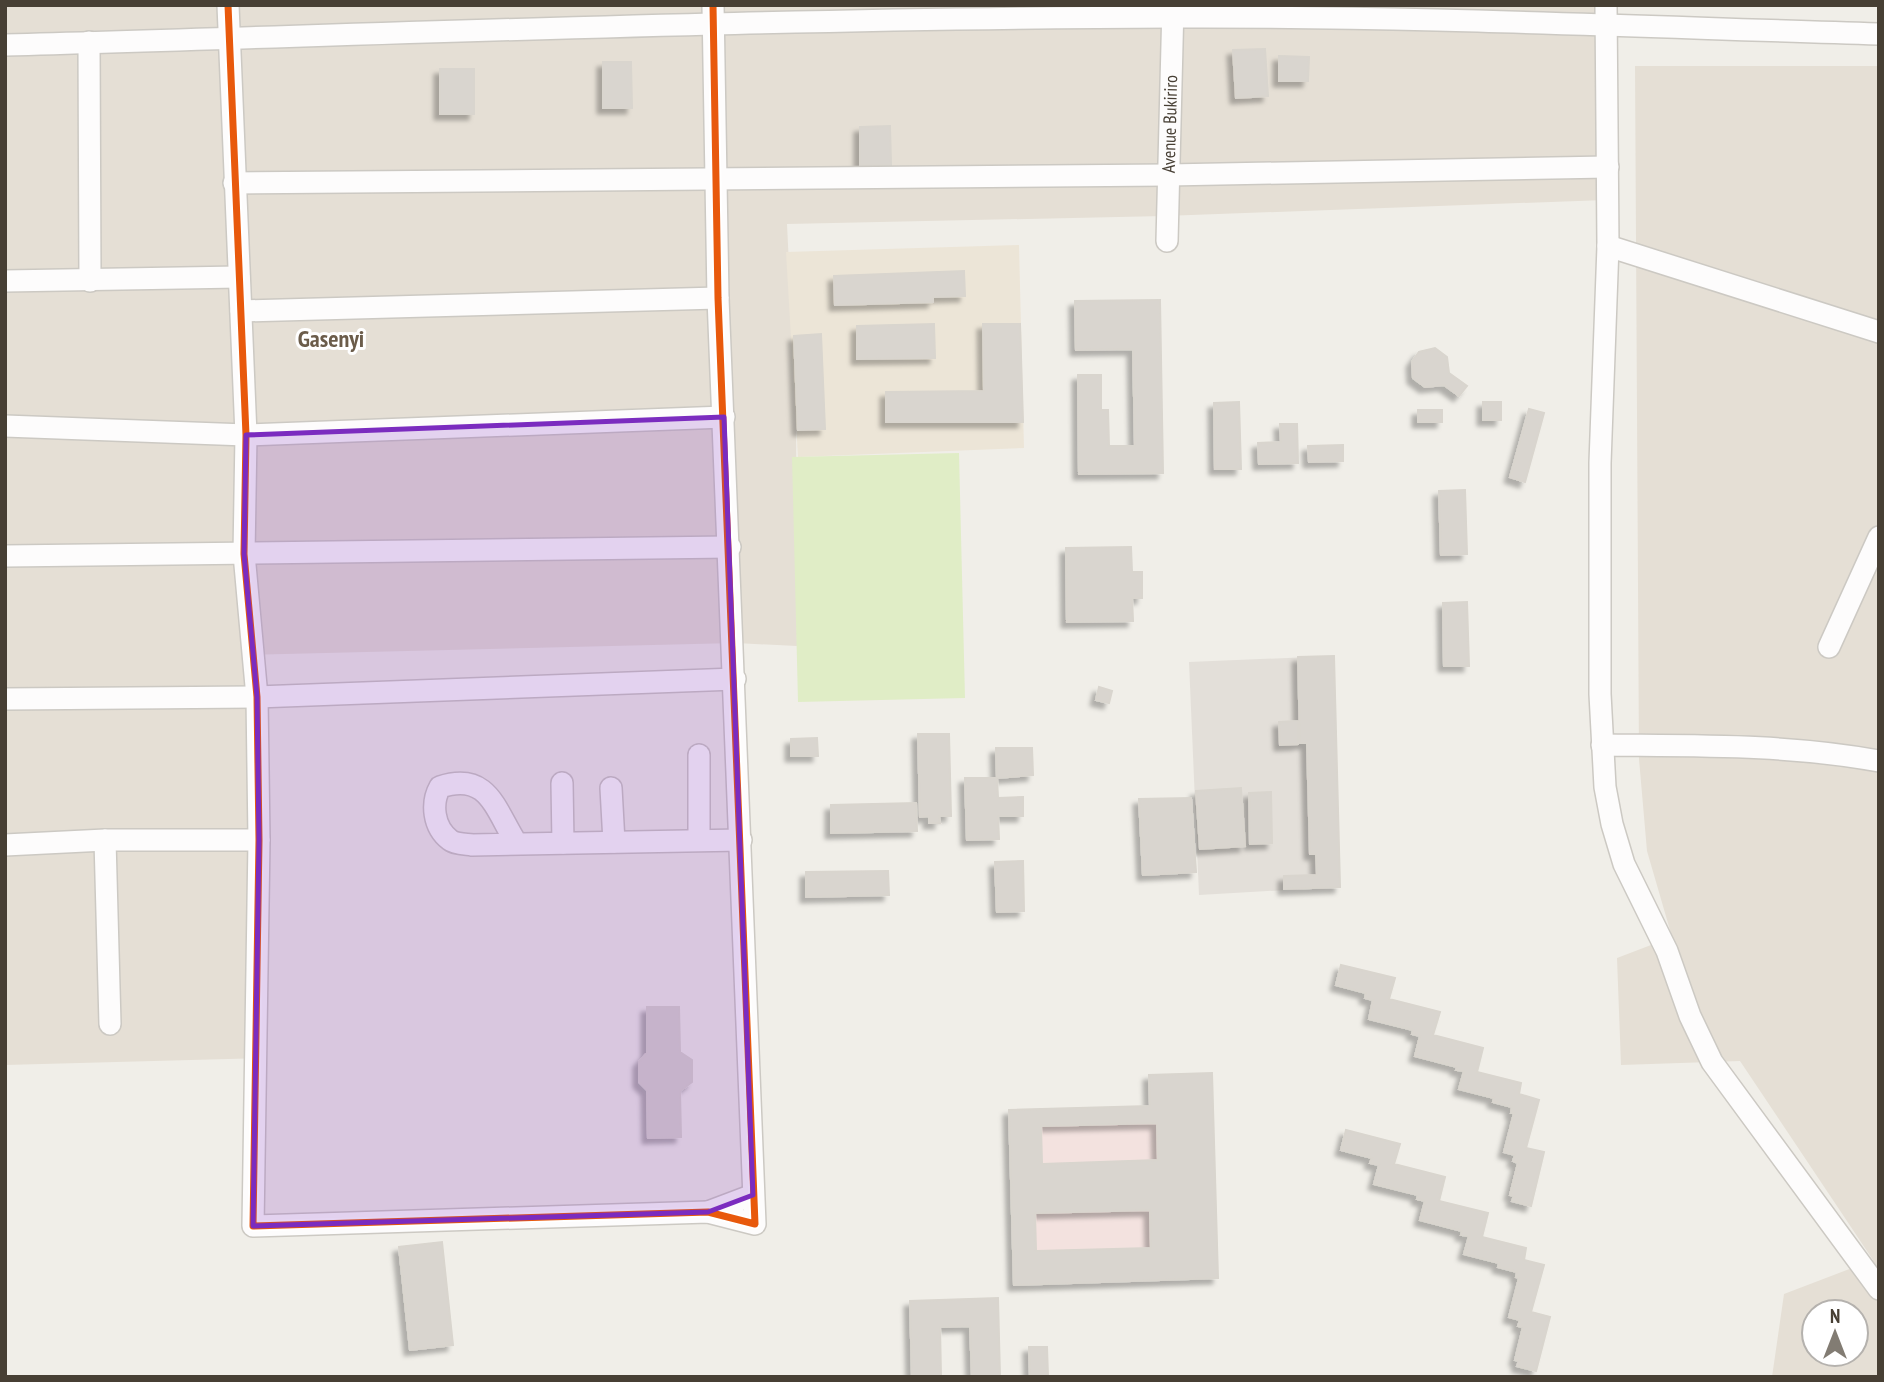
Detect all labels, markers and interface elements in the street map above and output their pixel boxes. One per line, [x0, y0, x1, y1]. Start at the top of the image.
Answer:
street label: Avenue Bukiriro [1157, 74, 1182, 173]
district label: Gasenyi [298, 323, 364, 354]
north arrow [1800, 1298, 1870, 1368]
text: N [1830, 1304, 1840, 1328]

